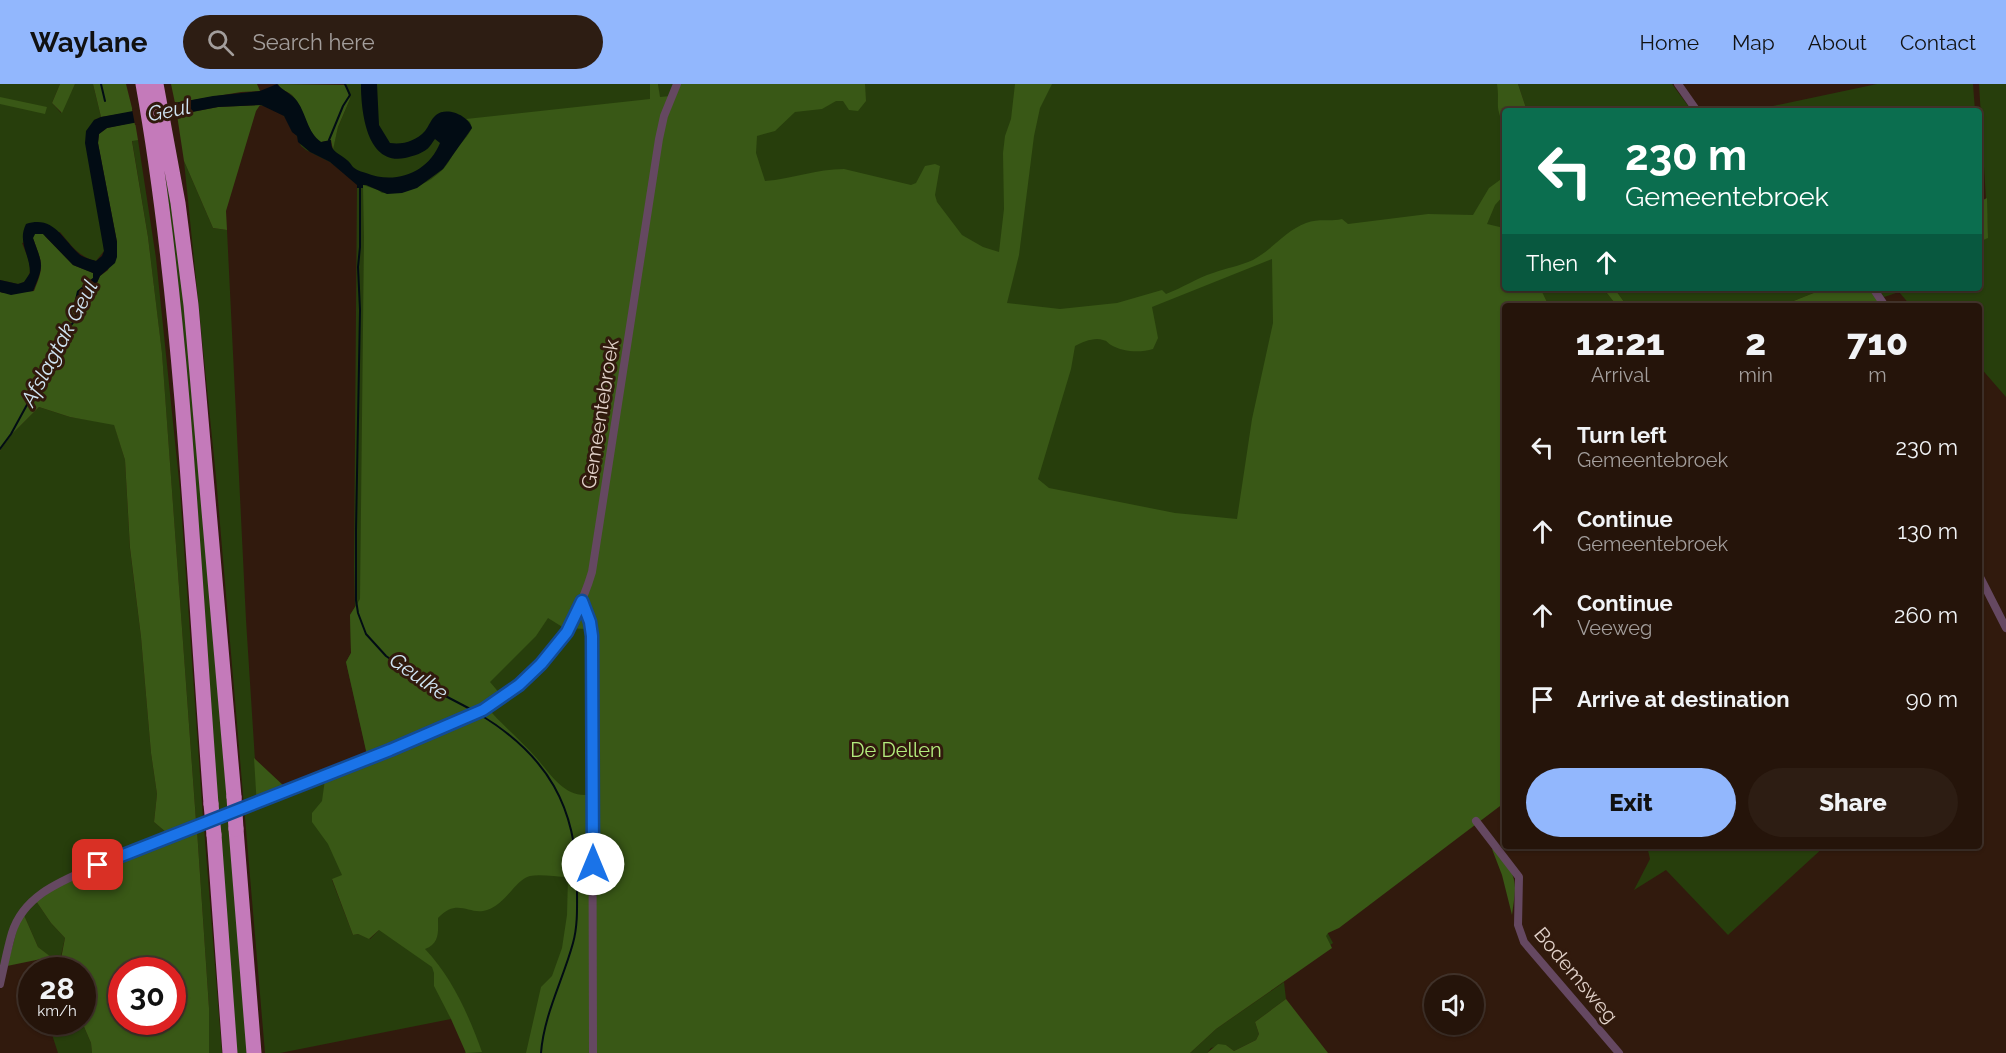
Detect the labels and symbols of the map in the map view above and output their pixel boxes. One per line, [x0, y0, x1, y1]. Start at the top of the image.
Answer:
water label: Geul [145, 94, 193, 126]
water label: Afslagtak Geul [15, 276, 103, 411]
street label: Gemeentebroek [576, 337, 624, 490]
water label: Geulke [385, 647, 453, 705]
park label: De Dellen [850, 738, 942, 762]
position arrow [561, 832, 625, 896]
pin [72, 839, 123, 890]
street label: Bodemsweg [1529, 922, 1623, 1028]
speed limit sign: 30 [108, 957, 186, 1035]

